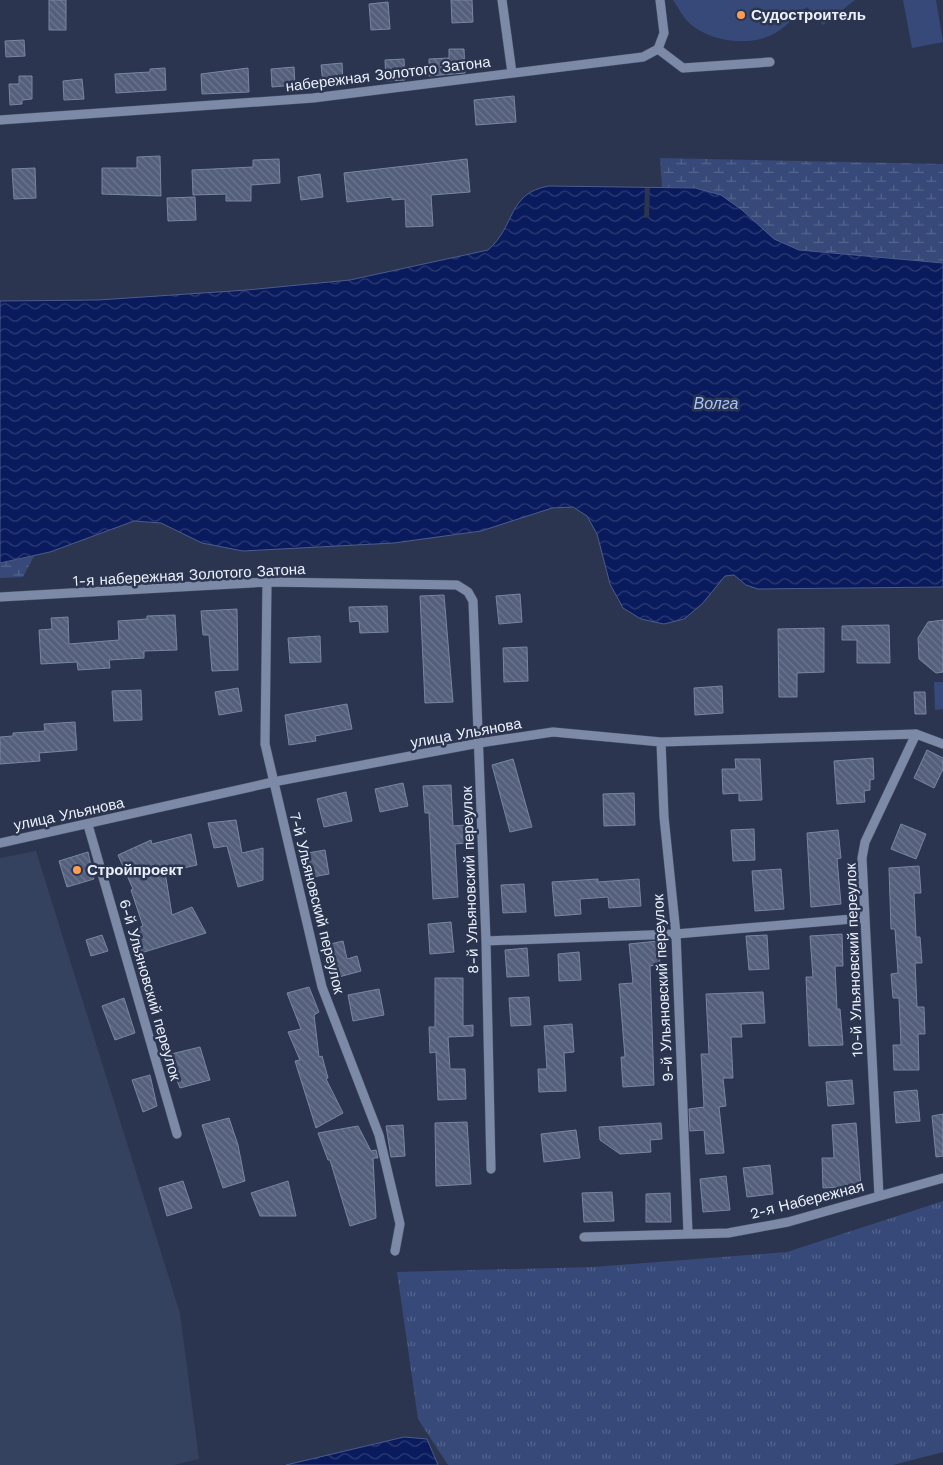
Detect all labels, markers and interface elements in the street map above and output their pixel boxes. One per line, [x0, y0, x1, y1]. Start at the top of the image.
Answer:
place label: Судостроитель [751, 6, 866, 24]
marker: Судостроитель [735, 9, 747, 21]
street label: набережная Золотого Затона [285, 52, 492, 95]
water label: Волга [694, 394, 739, 413]
street label: 1-я набережная Золотого Затона [72, 560, 306, 590]
street label: улица Ульянова [409, 714, 524, 752]
street label: 8-й Ульяновский переулок [458, 785, 482, 974]
street label: улица Ульянова [12, 793, 126, 834]
street label: 7-й Ульяновский переулок [286, 810, 348, 996]
place label: Стройпроект [87, 861, 183, 879]
street label: 10-й Ульяновский переулок [842, 862, 866, 1057]
marker: Стройпроект [71, 864, 83, 876]
street label: 9-й Ульяновский переулок [649, 893, 677, 1082]
street label: 6-й Ульяновский переулок [115, 897, 185, 1083]
street label: 2-я Набережная [748, 1177, 866, 1223]

